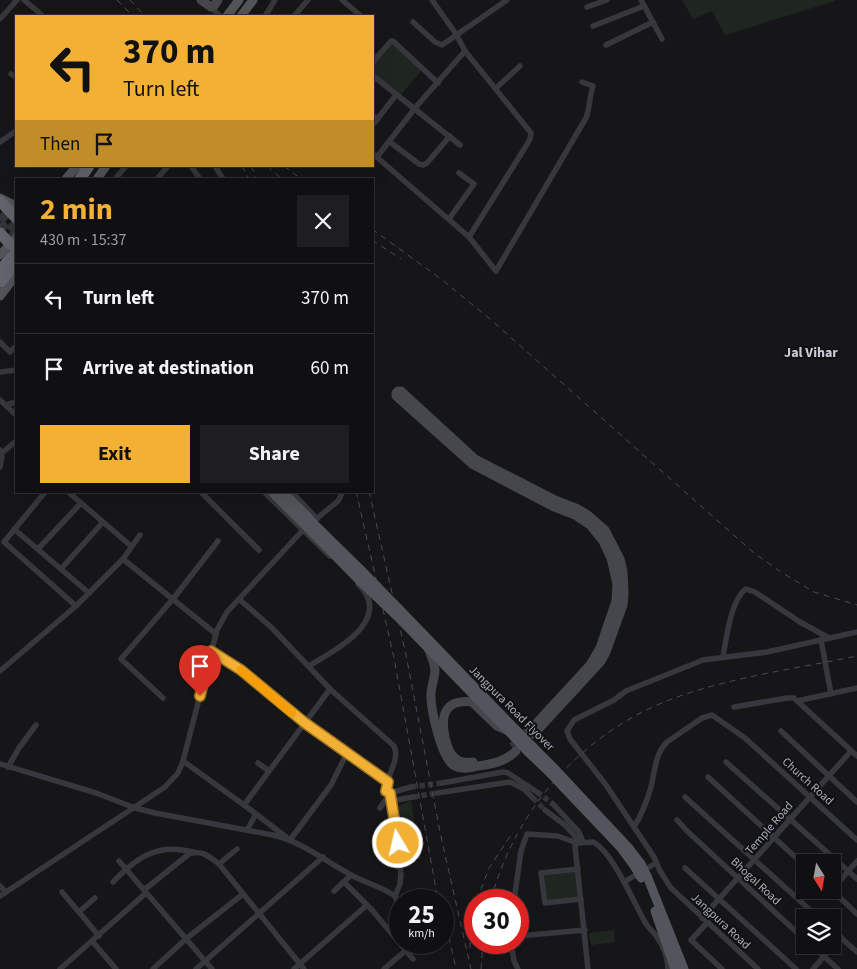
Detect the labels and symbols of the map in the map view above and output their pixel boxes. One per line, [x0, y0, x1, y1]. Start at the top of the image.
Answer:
district label: Jal Vihar [784, 343, 838, 363]
pin [179, 645, 221, 696]
street label: Jangpura Road Flyover [465, 662, 559, 756]
street label: Church Road [778, 754, 837, 809]
street label: Temple Road [742, 798, 797, 859]
position arrow [371, 816, 423, 868]
street label: Bhogal Road [727, 854, 785, 909]
north arrow [796, 854, 841, 899]
speed limit sign: 30 [464, 889, 529, 954]
street label: Jangpura Road [687, 889, 754, 953]

